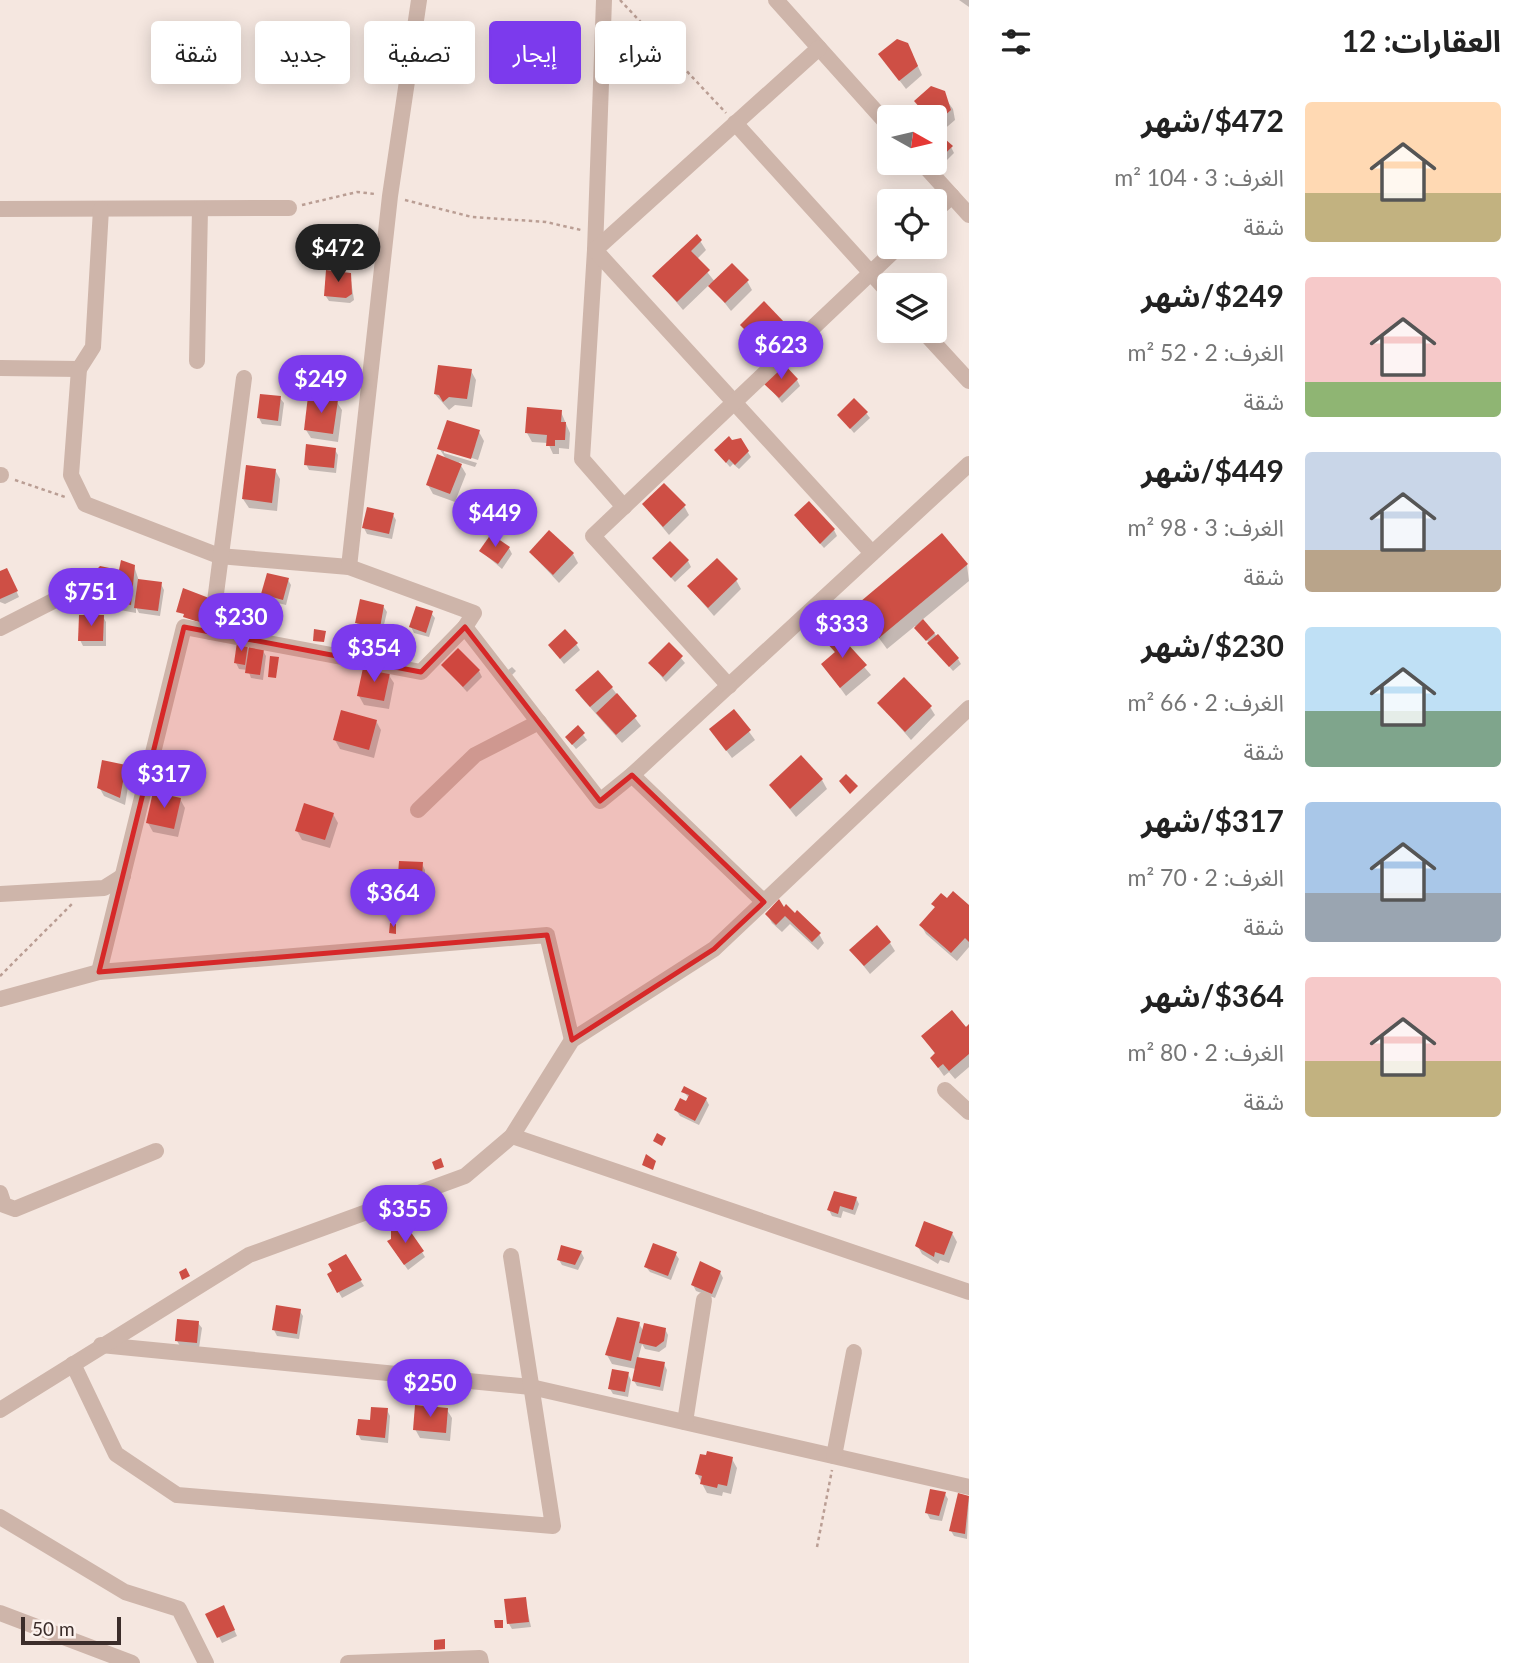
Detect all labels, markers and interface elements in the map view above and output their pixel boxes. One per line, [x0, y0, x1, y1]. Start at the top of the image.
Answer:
chip: شقة [151, 21, 241, 84]
chip: جديد [255, 21, 350, 84]
chip: تصفية [364, 21, 475, 84]
chip: إيجار [489, 21, 581, 84]
chip: شراء [595, 21, 686, 84]
text: العقارات: 12 [1342, 22, 1501, 58]
icon: filters [997, 23, 1035, 61]
text: $472/شهر [1141, 102, 1284, 138]
north arrow [877, 105, 947, 175]
map controls [877, 105, 947, 343]
icon: home [1361, 130, 1445, 214]
text: الغرف: 3 · 104 m² [1114, 163, 1284, 191]
button: locate [877, 189, 947, 259]
text: شقة [1243, 212, 1284, 240]
pin: $472 [297, 224, 379, 284]
text: $472 [311, 233, 365, 261]
button: layers [877, 273, 947, 343]
text: $249/شهر [1141, 277, 1284, 313]
icon: home [1361, 305, 1445, 389]
pin: $623 [740, 322, 822, 381]
text: $623 [754, 330, 808, 358]
text: الغرف: 2 · 52 m² [1128, 338, 1284, 366]
pin: $249 [280, 356, 362, 415]
text: $249 [294, 364, 348, 392]
text: شقة [1243, 387, 1284, 415]
text: $449/شهر [1141, 452, 1284, 488]
icon: home [1361, 480, 1445, 564]
pin: $449 [454, 490, 536, 549]
text: $449 [468, 498, 522, 526]
text: الغرف: 3 · 98 m² [1128, 513, 1284, 541]
text: شقة [1243, 562, 1284, 590]
pin: $751 [50, 568, 132, 628]
text: $751 [64, 577, 118, 605]
pin: $230 [200, 594, 282, 653]
pin: $333 [801, 600, 883, 660]
text: $230 [214, 602, 268, 630]
text: $333 [815, 609, 869, 637]
pin: $354 [333, 624, 415, 684]
text: $230/شهر [1141, 627, 1284, 663]
text: $354 [347, 633, 401, 661]
icon: home [1361, 655, 1445, 739]
text: الغرف: 2 · 66 m² [1128, 688, 1284, 716]
text: شقة [1243, 737, 1284, 765]
pin: $317 [123, 750, 205, 810]
text: $317 [137, 759, 191, 787]
text: $317/شهر [1141, 802, 1284, 838]
icon: home [1361, 830, 1445, 914]
text: الغرف: 2 · 70 m² [1128, 863, 1284, 891]
pin: $364 [352, 870, 434, 929]
text: $364 [366, 878, 420, 906]
text: شقة [1243, 912, 1284, 940]
text: $364/شهر [1141, 977, 1284, 1013]
icon: home [1361, 1005, 1445, 1089]
text: الغرف: 2 · 80 m² [1128, 1038, 1284, 1066]
text: شقة [1243, 1087, 1284, 1115]
pin: $355 [364, 1186, 446, 1245]
text: $355 [378, 1194, 432, 1222]
pin: $250 [389, 1360, 471, 1419]
text: $250 [403, 1368, 457, 1396]
scale bar [21, 1614, 121, 1646]
text: 50 m [32, 1617, 75, 1640]

